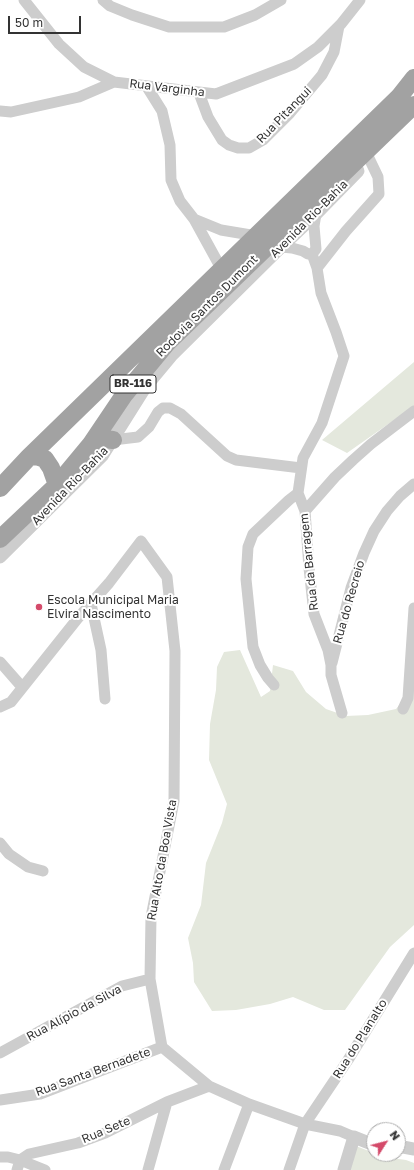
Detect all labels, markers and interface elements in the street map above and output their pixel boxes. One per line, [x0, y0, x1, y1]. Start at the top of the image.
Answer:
scale bar [10, 8, 83, 34]
text: 50 m [15, 15, 43, 30]
street label: Rua Varginha [129, 76, 205, 100]
street label: Rua Pitangui [254, 84, 314, 146]
street label: Avenida Rio-Bahia [267, 177, 351, 261]
street label: Rodovia Santos Dumont [153, 252, 261, 360]
road number: BR-116 [110, 375, 156, 393]
street label: Avenida Rio-Bahia [29, 444, 111, 528]
street label: Rua da Barragem [297, 513, 321, 611]
street label: Rua do Recreio [330, 559, 368, 645]
place label: Escola Municipal Maria Elvira Nascimento [47, 593, 179, 621]
marker: Escola Municipal Maria Elvira Nascimento [34, 602, 44, 612]
street label: Rua Alto da Boa Vista [144, 798, 180, 922]
street label: Rua Alípio da Silva [24, 982, 124, 1044]
street label: Rua do Planalto [330, 997, 390, 1081]
street label: Rua Santa Bernadete [34, 1045, 152, 1099]
street label: Rua Sete [80, 1113, 132, 1147]
north arrow [366, 1122, 406, 1162]
text: N [388, 1128, 403, 1142]

